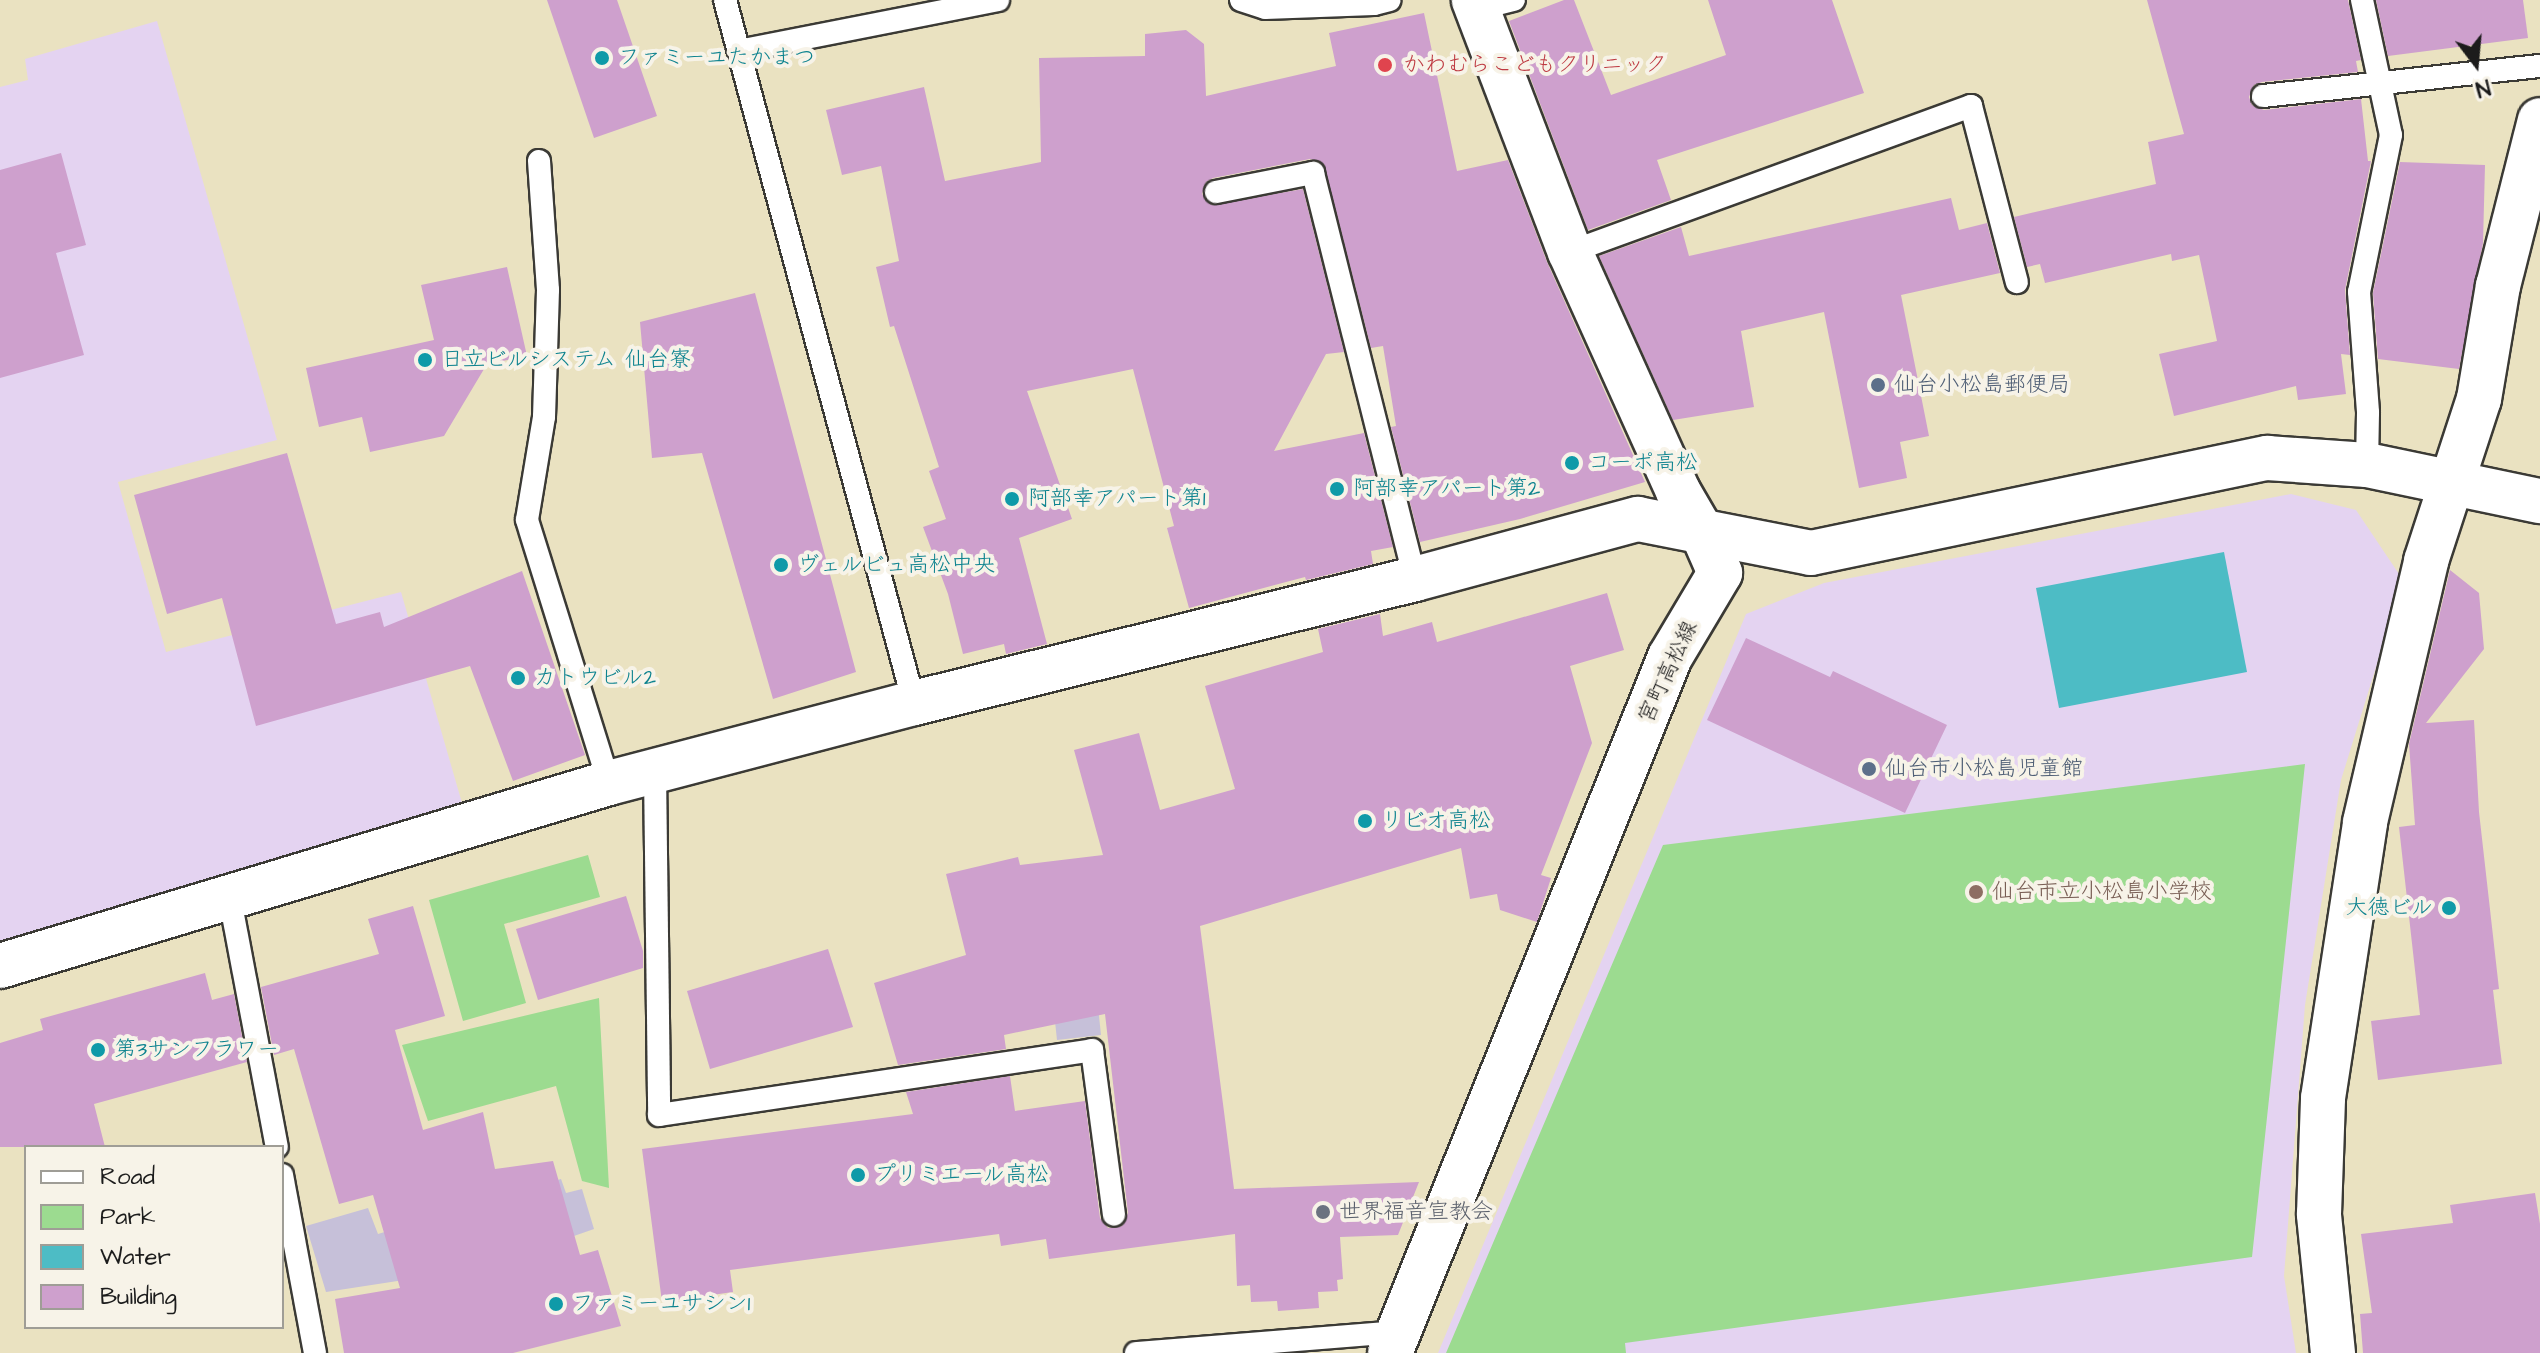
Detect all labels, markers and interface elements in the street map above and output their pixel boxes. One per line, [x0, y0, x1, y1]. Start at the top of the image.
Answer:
north arrow [2436, 24, 2516, 104]
place label: ファミーユたかまつ [618, 45, 816, 71]
marker: ファミーユたかまつ [593, 49, 611, 67]
place label: かわむらこどもクリニック [1403, 52, 1667, 78]
marker: かわむらこどもクリニック [1374, 54, 1396, 76]
text: N [2472, 71, 2494, 104]
place label: 日立ビルシステム 仙台寮 [441, 347, 692, 373]
marker: 日立ビルシステム 仙台寮 [416, 351, 434, 369]
place label: 仙台小松島郵便局 [1894, 372, 2070, 398]
marker: 仙台小松島郵便局 [1869, 376, 1887, 394]
place label: コーポ高松 [1588, 450, 1698, 476]
marker: コーポ高松 [1563, 454, 1581, 472]
place label: 阿部幸アパート第2 [1353, 476, 1542, 502]
marker: 阿部幸アパート第2 [1328, 480, 1346, 498]
place label: 阿部幸アパート第1 [1028, 486, 1207, 512]
marker: 阿部幸アパート第1 [1003, 490, 1021, 508]
place label: ヴェルビュ高松中央 [797, 552, 995, 578]
marker: ヴェルビュ高松中央 [772, 556, 790, 574]
street label: 宮町高松線 [1633, 617, 1703, 727]
place label: カトウビル2 [534, 665, 657, 691]
marker: カトウビル2 [509, 669, 527, 687]
place label: 仙台市小松島児童館 [1885, 756, 2083, 782]
marker: 仙台市小松島児童館 [1860, 760, 1878, 778]
place label: リビオ高松 [1381, 808, 1491, 834]
marker: リビオ高松 [1356, 812, 1374, 830]
place label: 仙台市立小松島小学校 [1992, 879, 2212, 905]
marker: 仙台市立小松島小学校 [1967, 883, 1985, 901]
place label: 大徳ビル [2345, 895, 2433, 921]
marker: 大徳ビル [2440, 899, 2458, 917]
place label: 第3サンフラワー [114, 1037, 279, 1063]
marker: 第3サンフラワー [89, 1041, 107, 1059]
legend [24, 1145, 284, 1329]
text: Road [100, 1160, 155, 1194]
place label: プリミエール高松 [874, 1162, 1050, 1188]
marker: プリミエール高松 [849, 1166, 867, 1184]
place label: 世界福音宣教会 [1339, 1199, 1493, 1225]
text: Park [100, 1200, 156, 1234]
marker: 世界福音宣教会 [1314, 1203, 1332, 1221]
text: Water [100, 1240, 171, 1274]
text: Building [100, 1280, 177, 1314]
place label: ファミーユサシン1 [572, 1291, 750, 1317]
marker: ファミーユサシン1 [547, 1295, 565, 1313]

